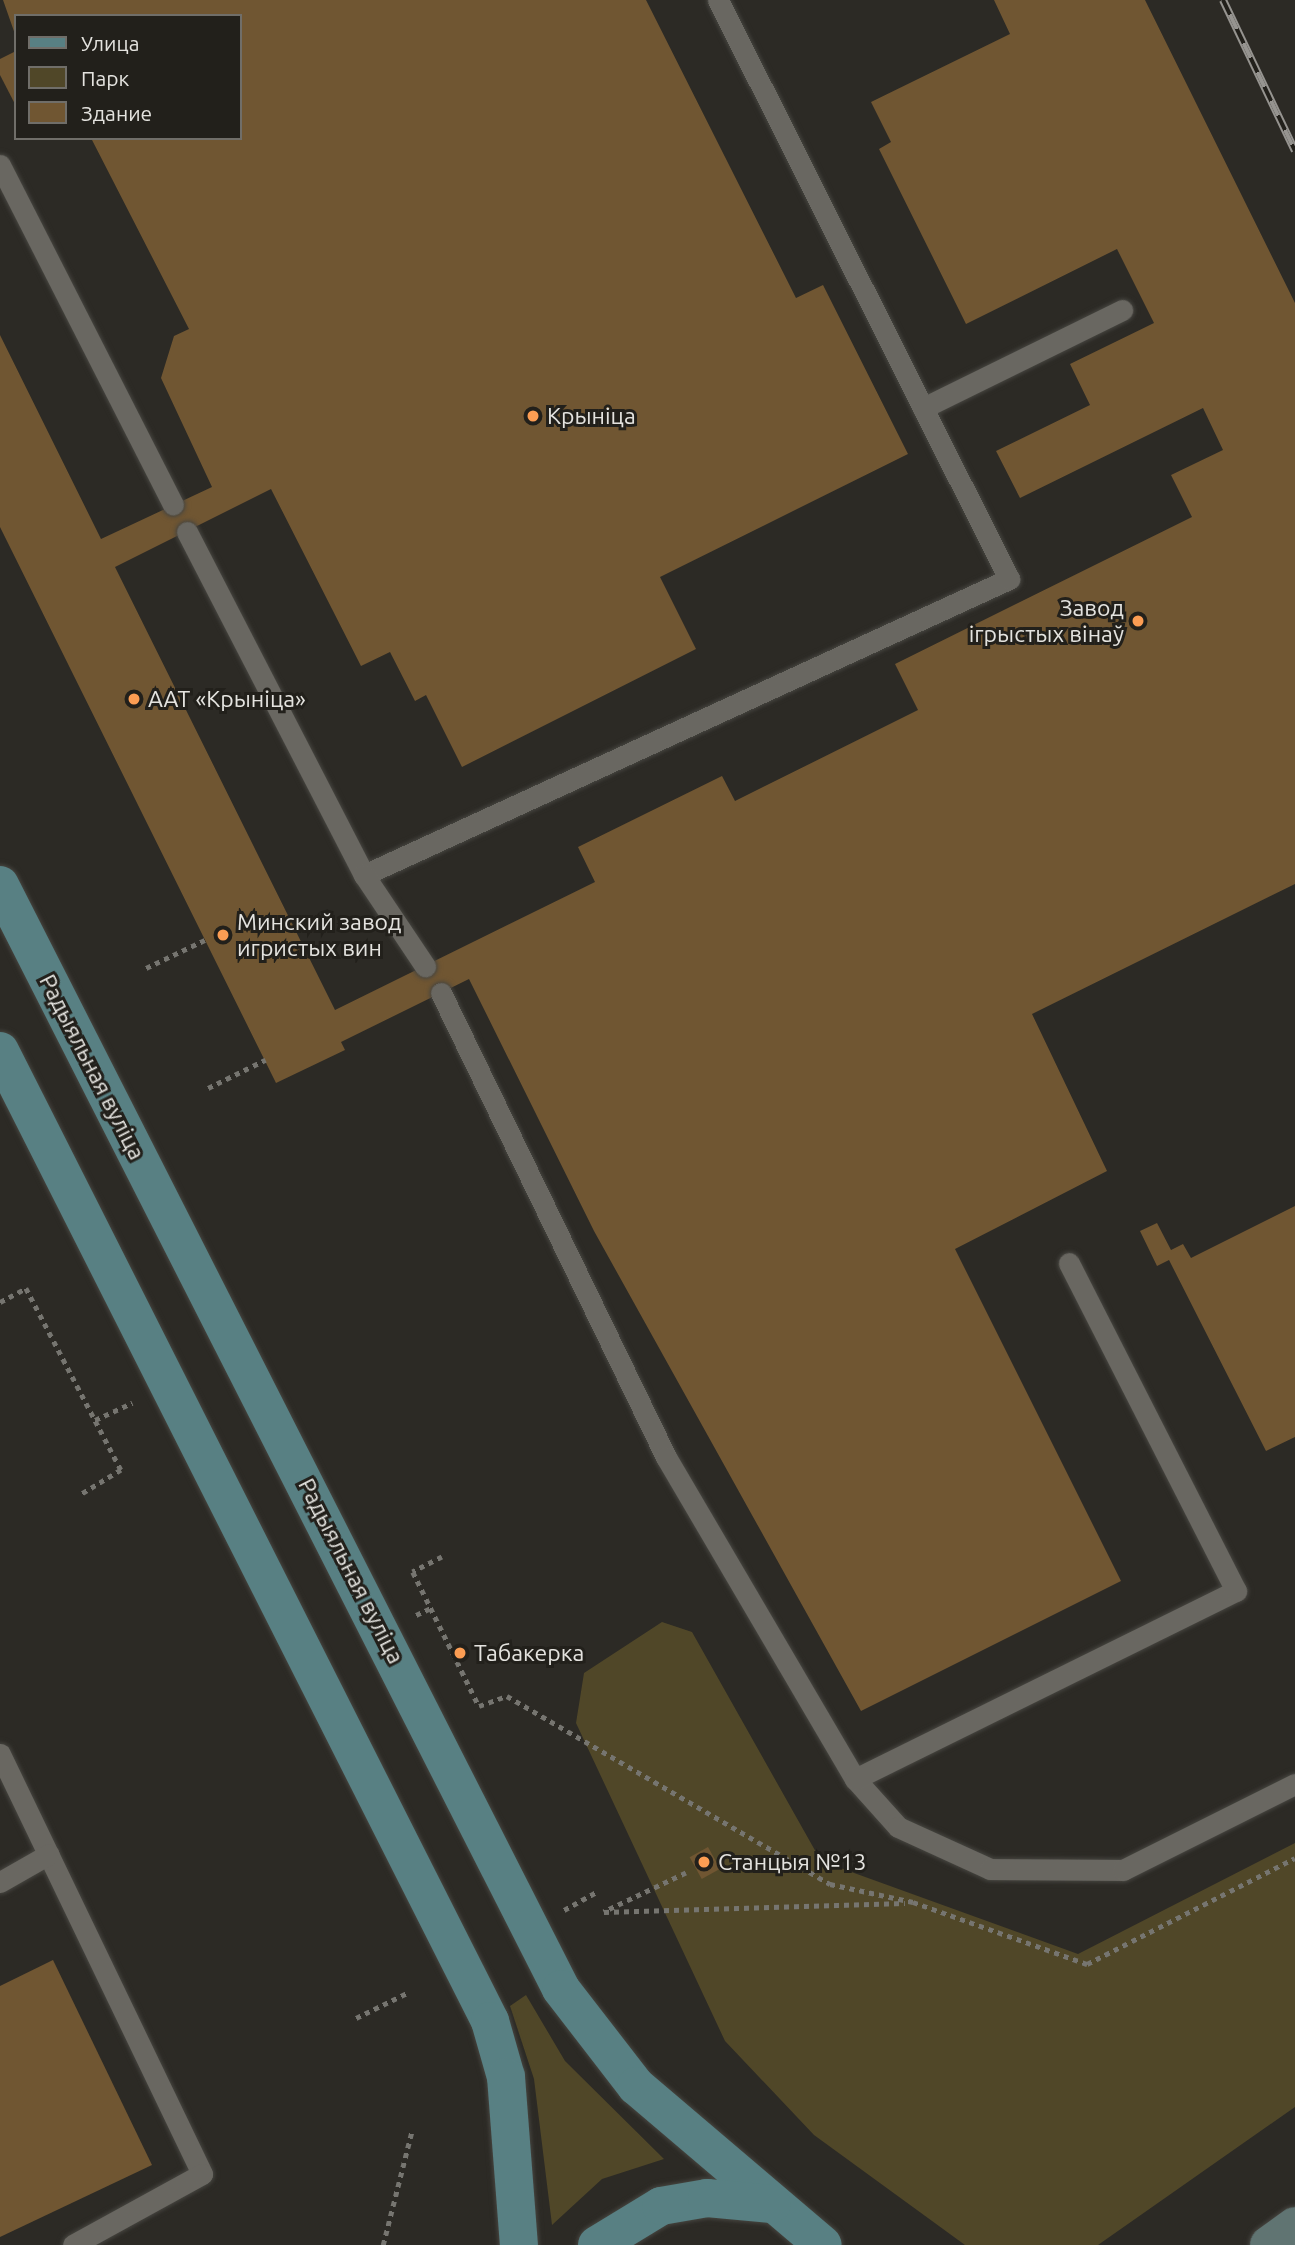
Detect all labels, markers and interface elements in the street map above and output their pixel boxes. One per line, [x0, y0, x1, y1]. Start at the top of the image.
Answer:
legend [14, 14, 242, 140]
text: Улица [81, 31, 139, 55]
text: Парк [81, 66, 129, 90]
text: Здание [81, 101, 152, 125]
place label: Крыніца [547, 402, 636, 430]
marker: Крыніца [525, 408, 541, 424]
place label: Завод ігрыстых вінаў [969, 594, 1124, 648]
marker: Завод ігрыстых вінаў [1130, 613, 1146, 629]
place label: ААТ «Крыніца» [148, 685, 306, 713]
marker: ААТ «Крыніца» [126, 691, 142, 707]
place label: Минский завод игристых вин [237, 908, 402, 962]
marker: Минский завод игристых вин [215, 927, 231, 943]
street label: Радыяльная вуліца [33, 970, 151, 1164]
street label: Радыяльная вуліца [292, 1474, 410, 1668]
place label: Табакерка [474, 1639, 584, 1667]
marker: Табакерка [452, 1645, 468, 1661]
place label: Станцыя №13 [718, 1848, 866, 1876]
marker: Станцыя №13 [696, 1854, 712, 1870]

